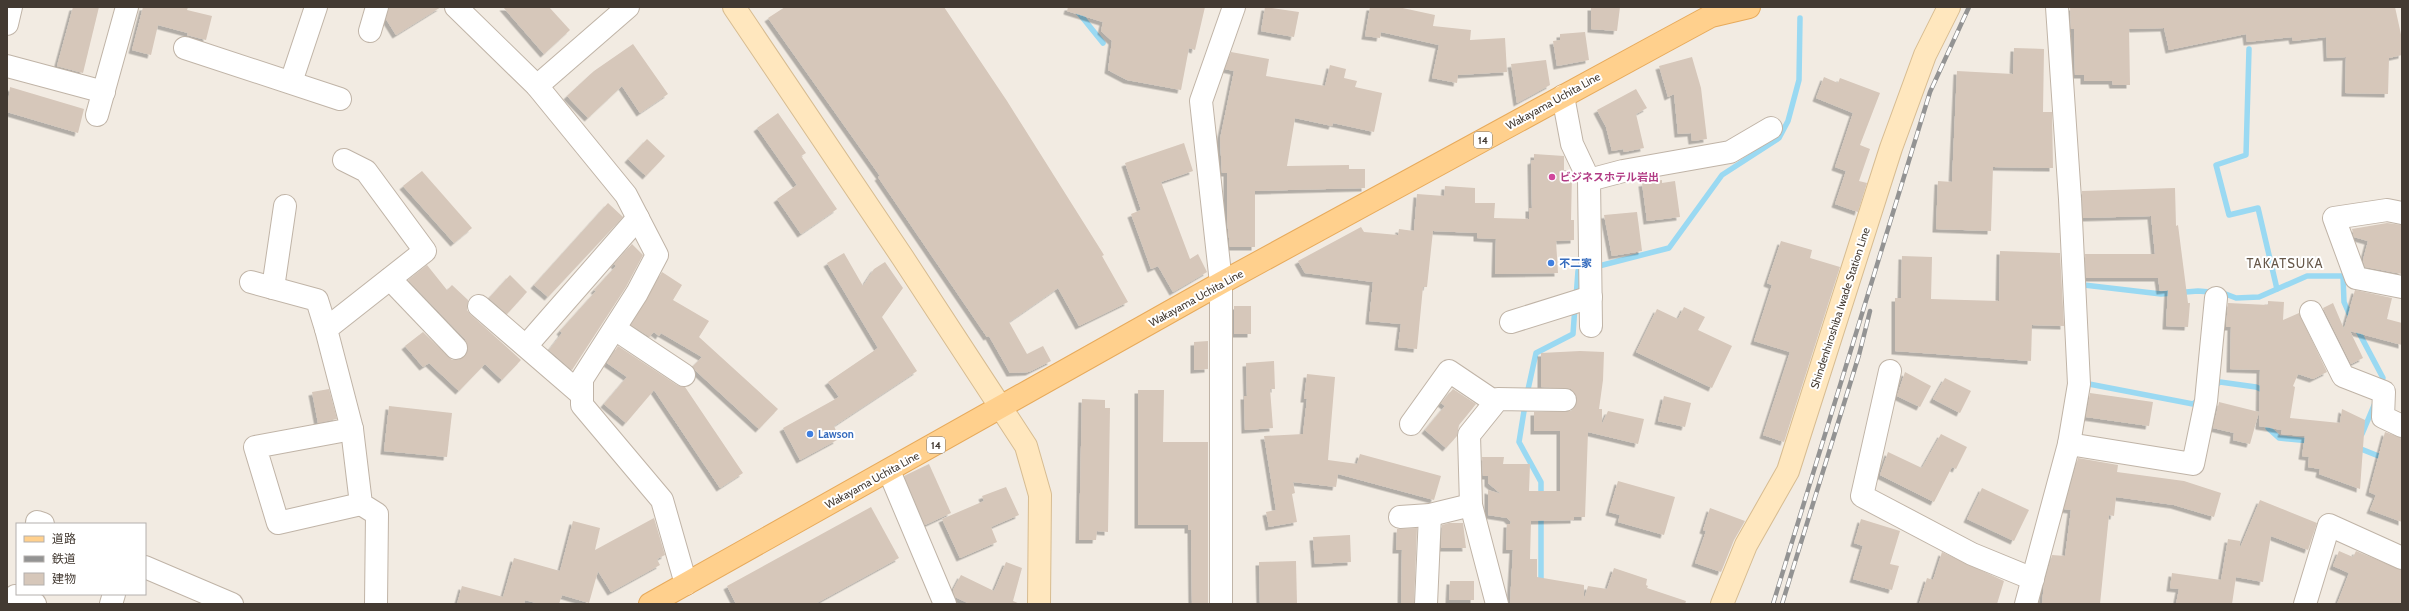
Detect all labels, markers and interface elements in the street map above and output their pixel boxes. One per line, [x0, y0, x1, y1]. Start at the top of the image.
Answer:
street label: Wakayama Uchita Line [1503, 69, 1603, 133]
road number: 14 [1474, 132, 1492, 148]
place label: ビジネスホテル岩出 [1560, 170, 1659, 184]
marker: ビジネスホテル岩出 [1547, 172, 1557, 182]
street label: Shindenhiroshiba Iwade Station Line [1807, 225, 1873, 390]
district label: TAKATSUKA [2246, 255, 2324, 271]
place label: 不二家 [1559, 256, 1592, 270]
marker: 不二家 [1546, 258, 1556, 268]
street label: Wakayama Uchita Line [1146, 266, 1246, 330]
place label: Lawson [818, 427, 854, 441]
marker: Lawson [805, 429, 815, 439]
road number: 14 [927, 437, 945, 453]
street label: Wakayama Uchita Line [822, 448, 922, 512]
legend [16, 523, 146, 595]
text: 道路 [52, 531, 76, 546]
text: 鉄道 [52, 551, 76, 566]
text: 建物 [52, 571, 76, 586]

